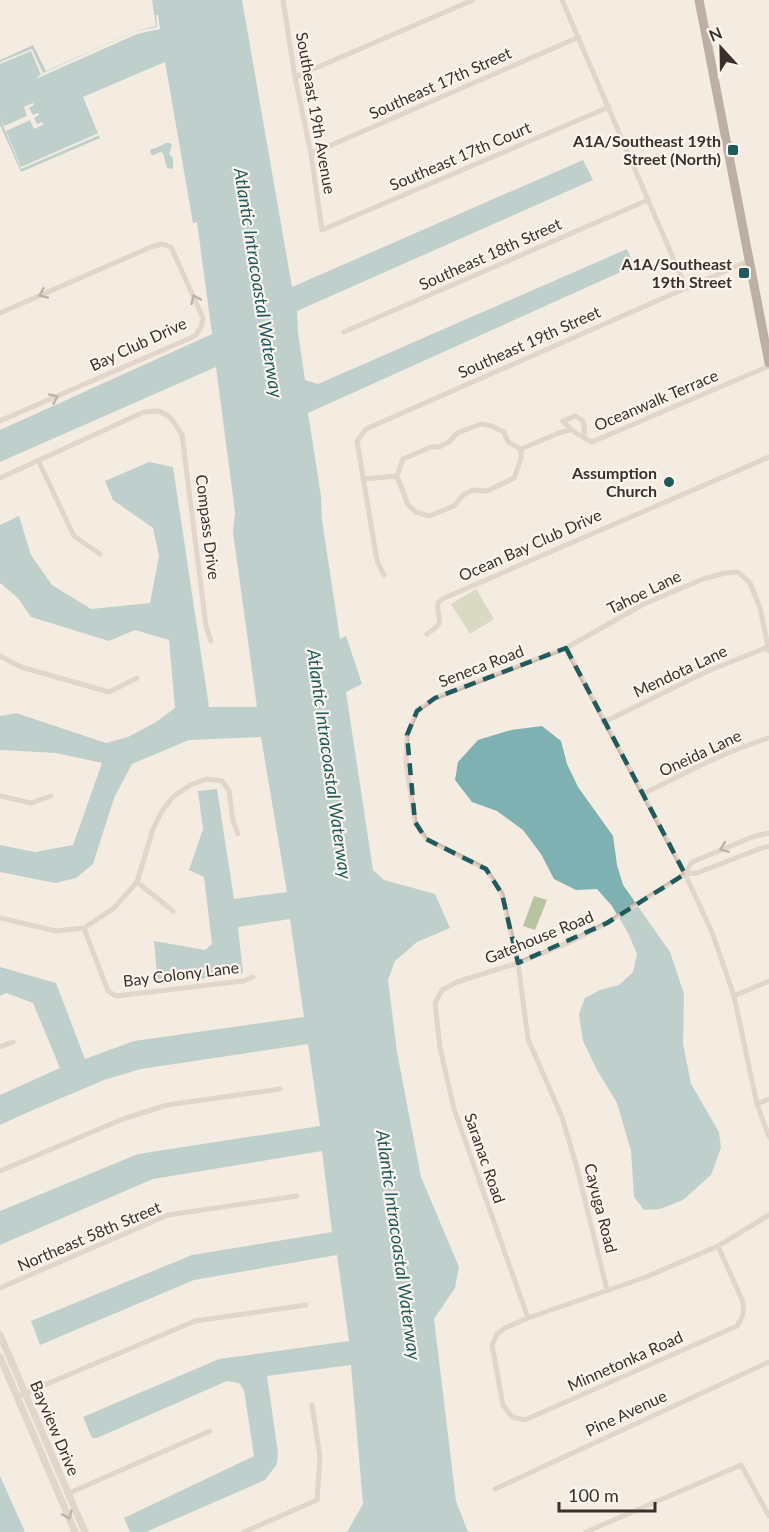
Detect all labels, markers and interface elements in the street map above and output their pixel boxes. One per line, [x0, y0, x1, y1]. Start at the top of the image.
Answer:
north arrow [691, 18, 751, 78]
text: N [706, 23, 724, 45]
street label: Southeast 19th Avenue [293, 30, 340, 195]
street label: Southeast 17th Street [366, 42, 514, 123]
street label: Southeast 17th Court [386, 117, 534, 194]
place label: A1A/Southeast 19th Street (North) [572, 131, 721, 168]
marker: A1A/Southeast 19th Street (North) [726, 143, 740, 157]
water label: Atlantic Intracoastal Waterway [230, 165, 288, 400]
street label: Southeast 18th Street [416, 213, 564, 294]
place label: A1A/Southeast 19th Street [620, 254, 732, 291]
marker: A1A/Southeast 19th Street [737, 266, 751, 280]
one-way arrow [39, 287, 50, 299]
one-way arrow [190, 295, 202, 306]
street label: Southeast 19th Street [455, 301, 603, 382]
street label: Bay Club Drive [86, 313, 189, 374]
street label: Oceanwalk Terrace [591, 365, 721, 434]
one-way arrow [47, 393, 58, 405]
place label: Assumption Church [571, 463, 657, 500]
street label: Compass Drive [193, 473, 224, 581]
marker: Assumption Church [662, 475, 676, 489]
street label: Ocean Bay Club Drive [456, 505, 604, 585]
street label: Tahoe Lane [604, 566, 684, 618]
street label: Seneca Road [436, 641, 526, 690]
street label: Mendota Lane [630, 641, 730, 701]
water label: Atlantic Intracoastal Waterway [303, 646, 357, 881]
street label: Oneida Lane [656, 725, 744, 780]
one-way arrow [719, 841, 729, 854]
street label: Gatehouse Road [482, 906, 596, 967]
street label: Bay Colony Lane [122, 957, 240, 990]
street label: Saranac Road [461, 1110, 510, 1206]
water label: Atlantic Intracoastal Waterway [372, 1127, 426, 1362]
street label: Cayuga Road [581, 1161, 622, 1255]
street label: Northeast 58th Street [14, 1197, 164, 1274]
street label: Minnetonka Road [564, 1327, 685, 1394]
street label: Bayview Drive [27, 1378, 84, 1478]
street label: Pine Avenue [582, 1385, 669, 1440]
scale bar [559, 1475, 655, 1513]
text: 100 m [568, 1484, 619, 1506]
one-way arrow [61, 1508, 73, 1519]

